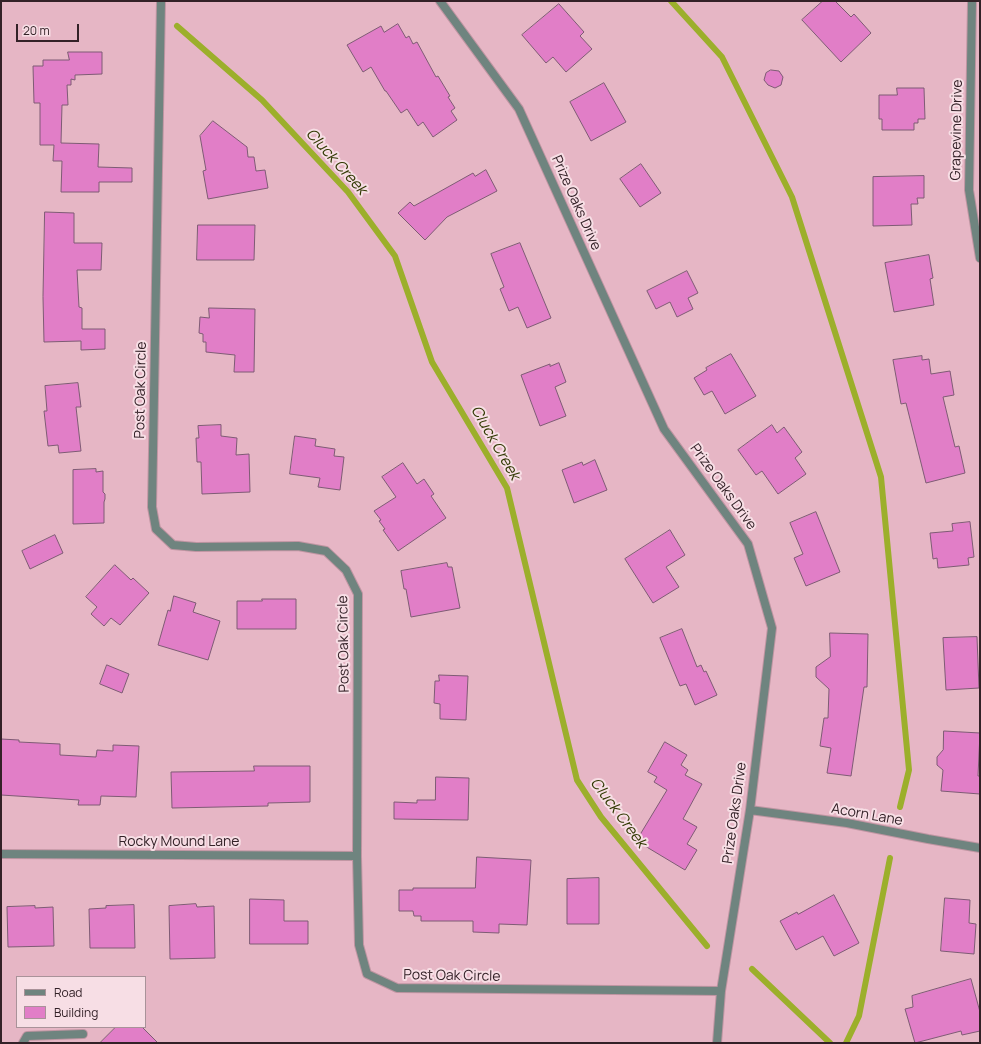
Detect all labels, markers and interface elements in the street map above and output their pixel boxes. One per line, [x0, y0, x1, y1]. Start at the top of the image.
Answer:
scale bar [18, 16, 81, 42]
text: 20 m [23, 22, 50, 39]
street label: Grapevine Drive [948, 79, 966, 181]
water label: Cluck Creek [302, 125, 370, 199]
street label: Prize Oaks Drive [548, 153, 604, 253]
street label: Post Oak Circle [132, 341, 150, 439]
water label: Cluck Creek [466, 403, 524, 483]
street label: Prize Oaks Drive [686, 441, 760, 533]
street label: Post Oak Circle [335, 595, 353, 693]
street label: Prize Oaks Drive [720, 761, 750, 865]
water label: Cluck Creek [586, 774, 650, 852]
street label: Acorn Lane [830, 800, 904, 830]
street label: Rocky Mound Lane [118, 834, 240, 850]
street label: Post Oak Circle [403, 967, 501, 985]
legend [16, 976, 146, 1028]
text: Road [54, 984, 82, 1001]
text: Building [54, 1004, 98, 1021]

